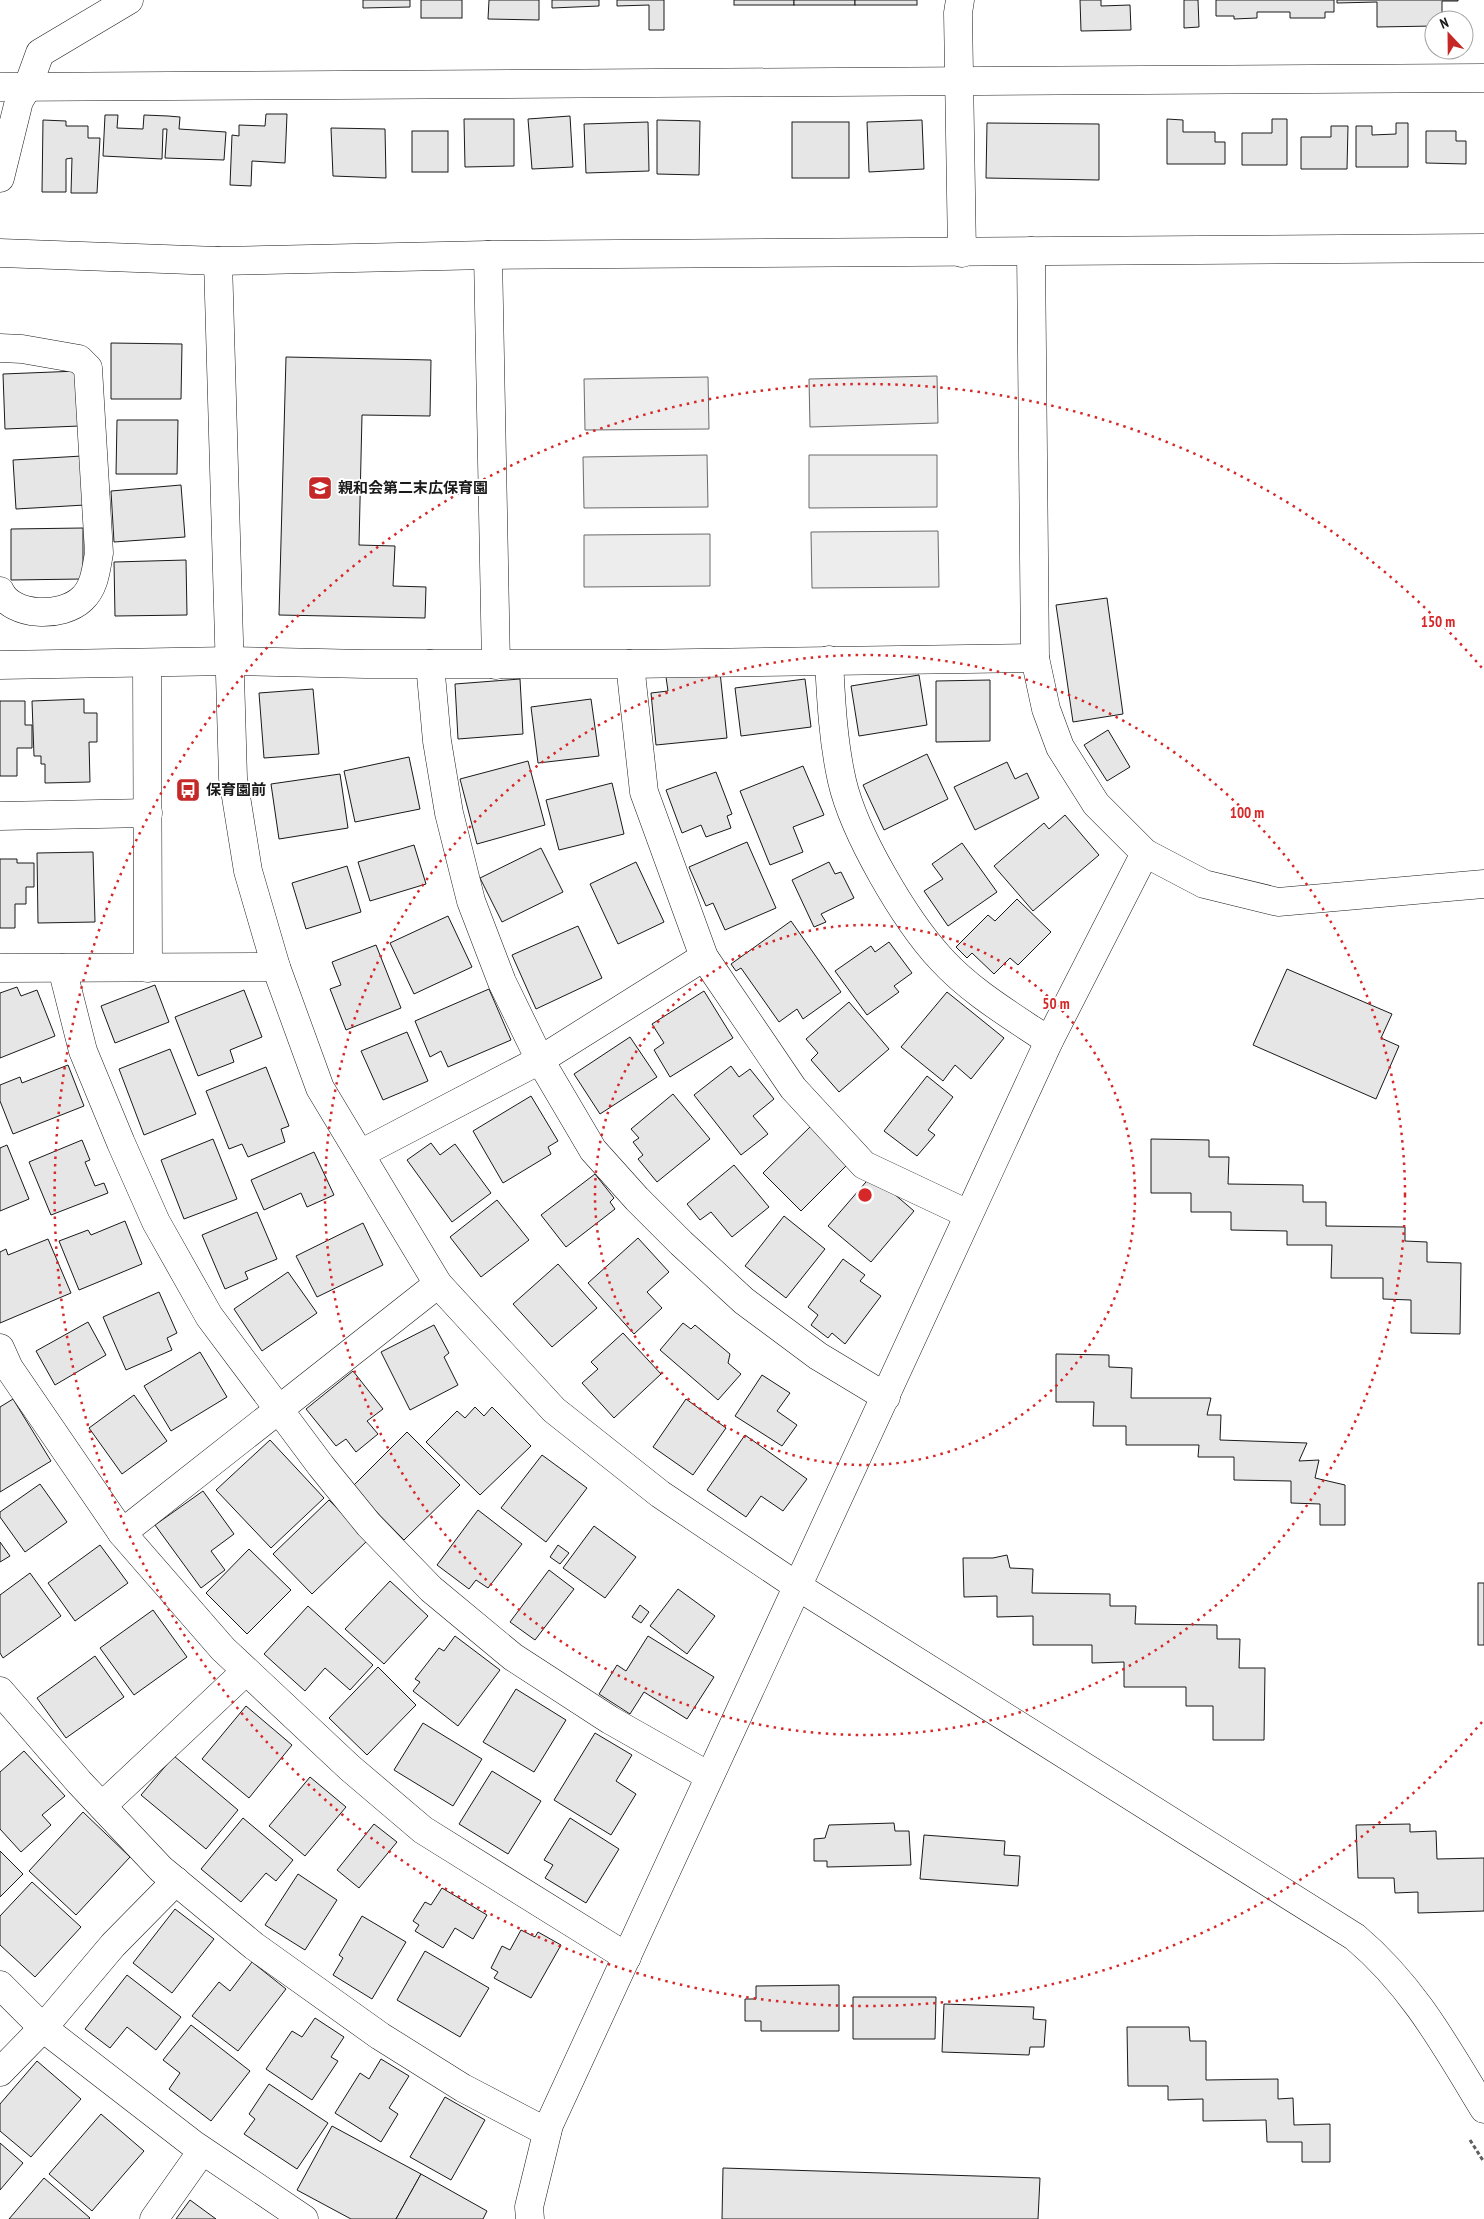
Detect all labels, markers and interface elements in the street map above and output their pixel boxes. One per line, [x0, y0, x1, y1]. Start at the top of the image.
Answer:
north arrow [1424, 10, 1474, 60]
text: N [1437, 13, 1451, 33]
school or university icon: 親和会第二末広保育園 [307, 475, 333, 501]
place label: 親和会第二末広保育園 [338, 478, 488, 497]
text: 150 m [1421, 612, 1455, 631]
bus stop icon: 保育園前 [175, 777, 201, 803]
place label: 保育園前 [206, 780, 266, 799]
text: 100 m [1230, 803, 1264, 822]
text: 50 m [1042, 994, 1070, 1013]
centre of rings [856, 1186, 874, 1204]

